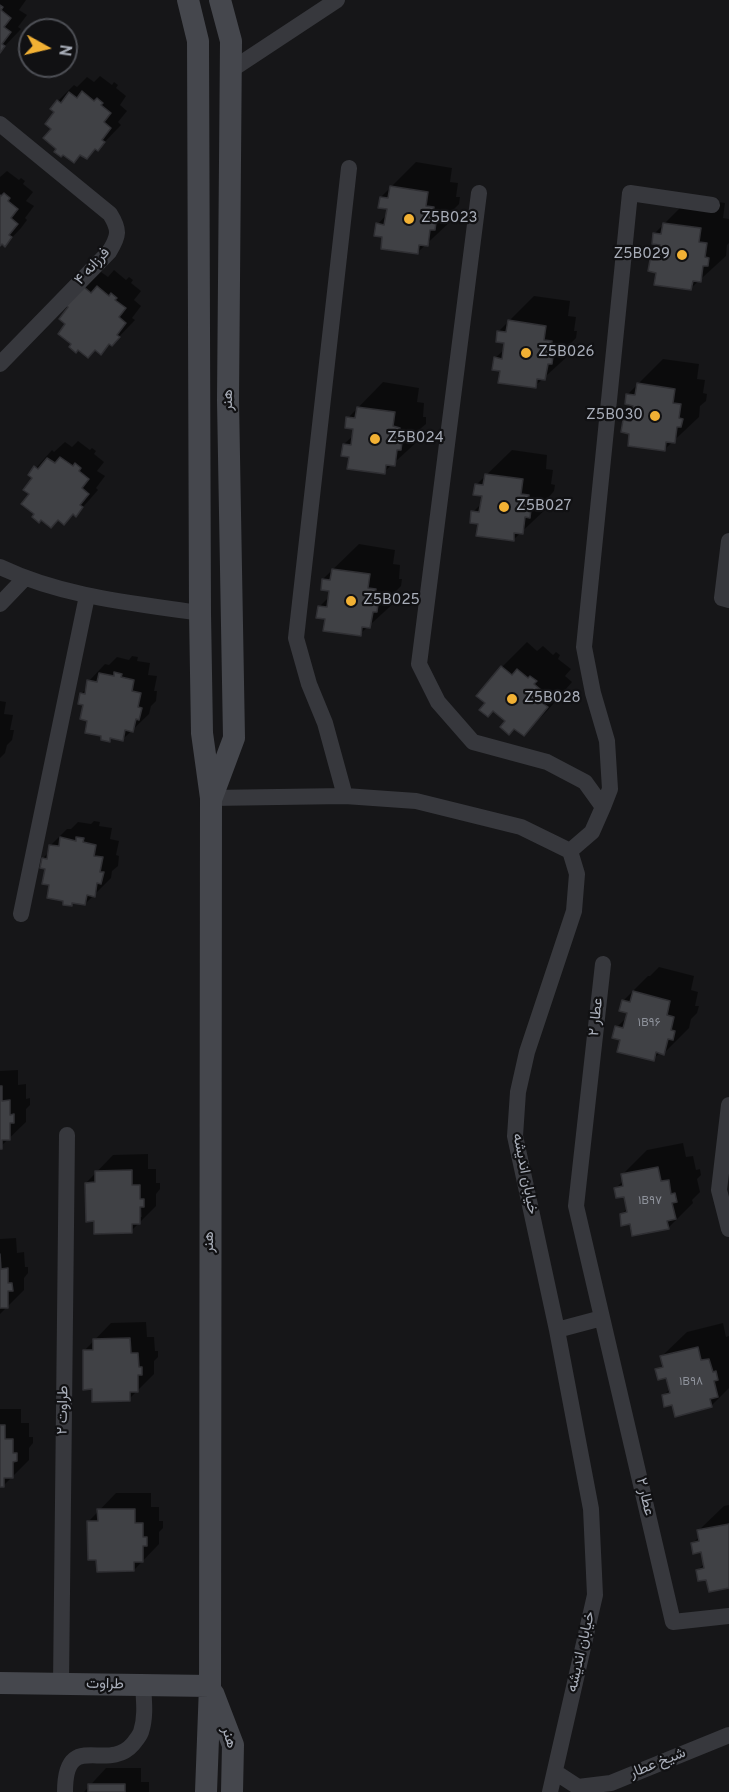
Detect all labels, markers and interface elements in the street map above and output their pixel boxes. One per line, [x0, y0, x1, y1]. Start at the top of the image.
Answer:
north arrow [18, 18, 78, 78]
text: N [53, 43, 75, 57]
place label: Z5B023 [421, 210, 478, 228]
marker: Z5B023 [402, 212, 416, 226]
street label: فرزانه ۴ [72, 245, 114, 289]
place label: Z5B029 [613, 246, 670, 264]
marker: Z5B029 [675, 248, 689, 262]
place label: Z5B026 [538, 344, 595, 362]
marker: Z5B026 [519, 346, 533, 360]
street label: هنر [220, 389, 238, 411]
place label: Z5B030 [586, 407, 643, 425]
marker: Z5B030 [648, 409, 662, 423]
place label: Z5B024 [387, 430, 444, 448]
marker: Z5B024 [368, 432, 382, 446]
place label: Z5B027 [516, 498, 571, 516]
marker: Z5B027 [497, 500, 511, 514]
place label: Z5B025 [363, 592, 420, 610]
marker: Z5B025 [344, 594, 358, 608]
place label: Z5B028 [524, 690, 581, 708]
marker: Z5B028 [505, 692, 519, 706]
street label: عطار ۲ [586, 997, 608, 1037]
house number: ۱B۹۶ [638, 1017, 660, 1031]
street label: خیابان اندیشه [507, 1132, 541, 1216]
house number: ۱B۹۷ [638, 1195, 662, 1209]
street label: هنر [201, 1231, 219, 1253]
house number: ۱B۹۸ [679, 1376, 703, 1390]
street label: طراوت ۲ [55, 1385, 73, 1435]
street label: عطار ۲ [631, 1476, 657, 1518]
street label: خیابان اندیشه [564, 1610, 600, 1694]
street label: طراوت [86, 1676, 124, 1694]
street label: هنر [216, 1725, 240, 1751]
street label: شیخ عطار [627, 1745, 689, 1783]

